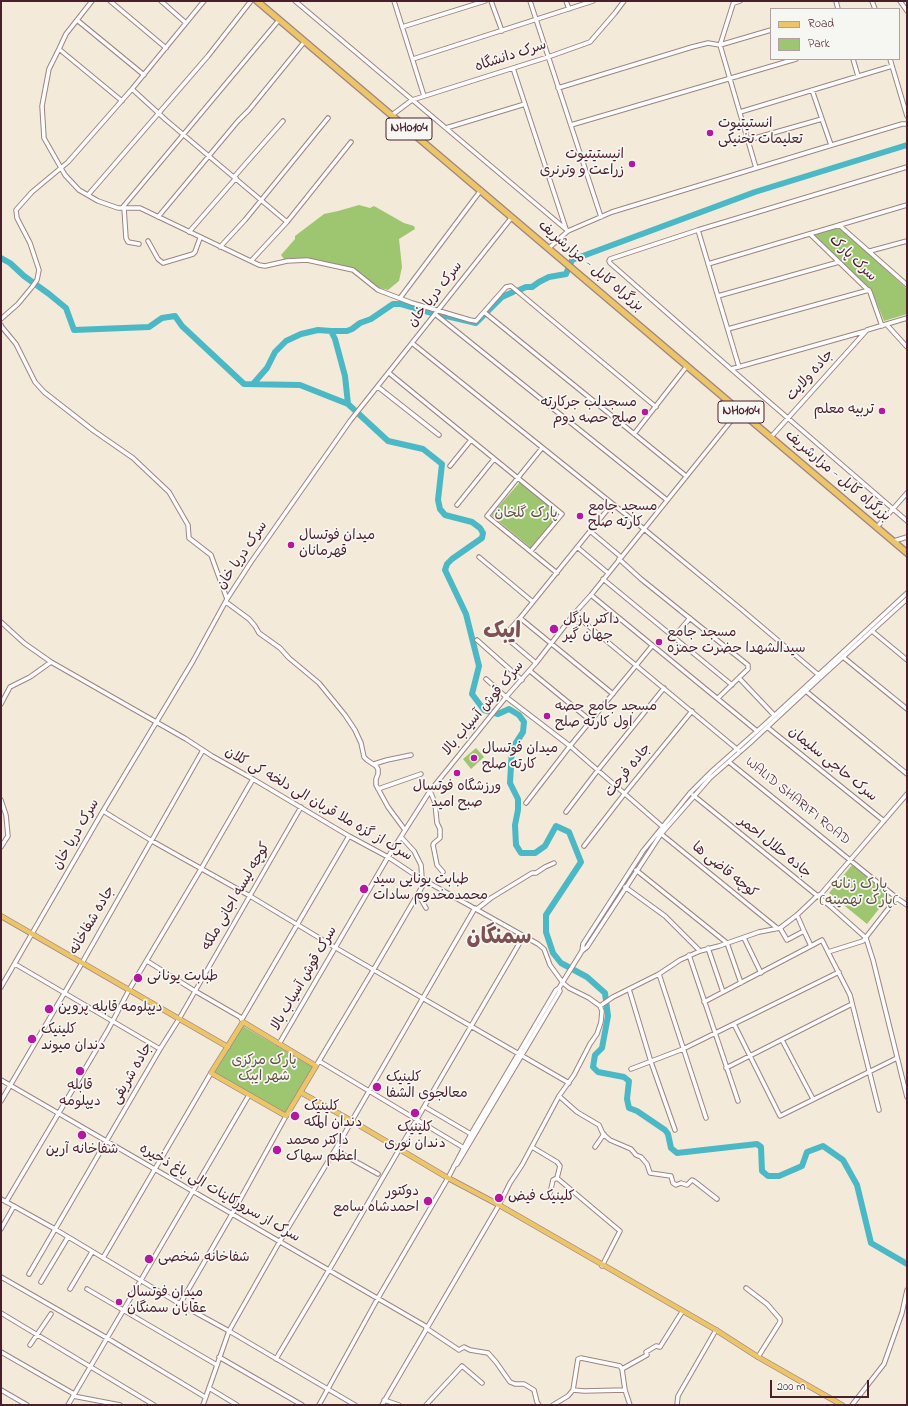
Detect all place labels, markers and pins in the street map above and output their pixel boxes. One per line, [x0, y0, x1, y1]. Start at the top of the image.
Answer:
place label: انستیتیوت تعلیمات تخنیکی [718, 117, 803, 150]
marker: انستیتیوت تعلیمات تخنیکی [705, 128, 715, 138]
place label: انیستیتیوت زراعت و وترنری [540, 148, 624, 180]
marker: انیستیتیوت زراعت و وترنری [627, 159, 637, 169]
place label: مسجدلب جرکارته صلح حصه دوم [541, 396, 637, 428]
place label: تربیه معلم [814, 403, 874, 419]
marker: تربیه معلم [877, 406, 887, 416]
marker: مسجدلب جرکارته صلح حصه دوم [640, 407, 650, 417]
place label: مسجد جامع کارته صلح [588, 500, 657, 532]
marker: مسجد جامع کارته صلح [575, 511, 585, 521]
place label: میدان فوتسال قهرمانان [299, 529, 375, 562]
marker: میدان فوتسال قهرمانان [286, 540, 296, 550]
place label: داکتر بازگل جهان گیر [563, 613, 619, 646]
marker: داکتر بازگل جهان گیر [548, 623, 560, 635]
place label: مسجد جامع سیدالشهدا حضرت حمزه [667, 626, 806, 658]
marker: مسجد جامع سیدالشهدا حضرت حمزه [654, 637, 664, 647]
place label: مسجد جامع حصه اول کارته صلح [555, 700, 657, 732]
marker: مسجد جامع حصه اول کارته صلح [542, 711, 552, 721]
place label: میدان فوتسال کارته صلح [482, 742, 558, 774]
marker: میدان فوتسال کارته صلح [469, 753, 479, 763]
marker: ورزشگاه فوتسال صبح امید [452, 768, 462, 778]
place label: ورزشگاه فوتسال صبح امید [413, 780, 501, 812]
place label: طبابت یونایی سید محمدمخدوم سادات [373, 873, 488, 906]
marker: طبابت یونایی سید محمدمخدوم سادات [358, 883, 370, 895]
place label: طبابت یونانی [147, 970, 218, 986]
marker: طبابت یونانی [132, 972, 144, 984]
place label: دیپلومه قابله پروین [58, 1001, 163, 1017]
marker: دیپلومه قابله پروین [43, 1003, 55, 1015]
place label: کلینیک دندان میوند [41, 1023, 105, 1056]
marker: کلینیک دندان میوند [26, 1033, 38, 1045]
marker: قابله دیپلومه [74, 1065, 86, 1077]
place label: کلینیک معالجوی الشفا [386, 1071, 468, 1104]
place label: قابله دیپلومه [59, 1079, 101, 1112]
marker: کلینیک معالجوی الشفا [371, 1081, 383, 1093]
place label: کلینیک دندان المکه [304, 1100, 362, 1132]
marker: کلینیک دندان نوری [409, 1107, 421, 1119]
marker: کلینیک دندان المکه [289, 1110, 301, 1122]
place label: کلینیک دندان نوری [384, 1121, 446, 1154]
marker: شفاخانه آرین [76, 1129, 88, 1141]
place label: داکتر محمد اعظم سهاک [286, 1134, 357, 1166]
place label: شفاخانه آرین [46, 1143, 118, 1159]
marker: داکتر محمد اعظم سهاک [271, 1144, 283, 1156]
place label: دوکتور احمدشاه سامع [333, 1185, 419, 1218]
place label: کلینیک فیض [508, 1190, 575, 1206]
marker: کلینیک فیض [493, 1192, 505, 1204]
marker: دوکتور احمدشاه سامع [422, 1195, 434, 1207]
place label: شفاخانه شخصی [158, 1251, 250, 1267]
marker: شفاخانه شخصی [143, 1253, 155, 1265]
place label: میدان فوتسال عقابان سمنگان [127, 1286, 206, 1318]
marker: میدان فوتسال عقابان سمنگان [114, 1297, 124, 1307]

